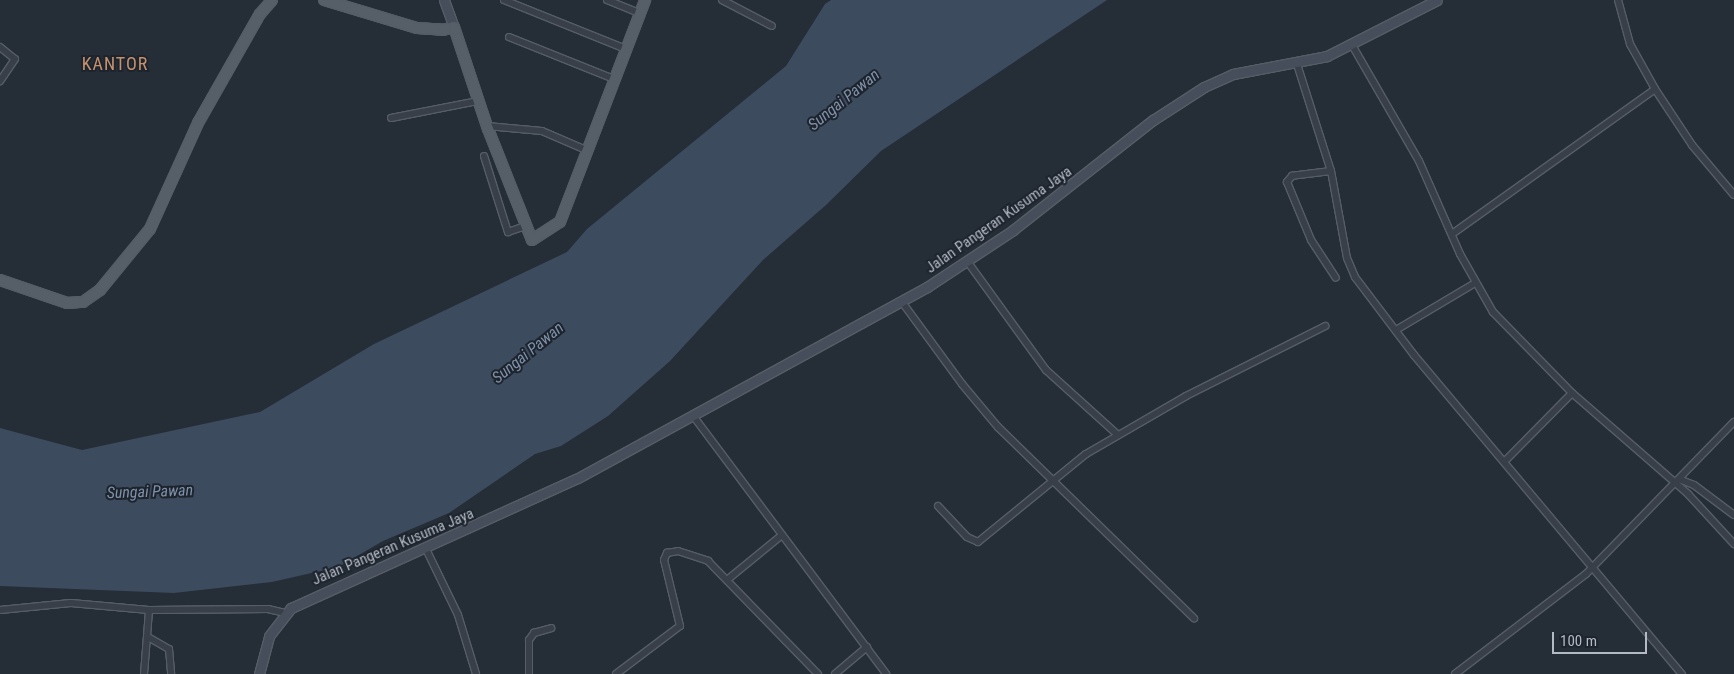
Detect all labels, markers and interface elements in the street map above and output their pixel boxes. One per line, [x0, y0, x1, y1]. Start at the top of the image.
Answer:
district label: KANTOR [81, 53, 149, 75]
water label: Sungai Pawan [804, 65, 884, 135]
street label: Jalan Pangeran Kusuma Jaya [923, 163, 1075, 277]
water label: Sungai Pawan [488, 318, 568, 388]
water label: Sungai Pawan [107, 481, 193, 503]
street label: Jalan Pangeran Kusuma Jaya [309, 505, 477, 589]
scale bar [1554, 622, 1649, 654]
text: 100 m [1560, 632, 1597, 650]

